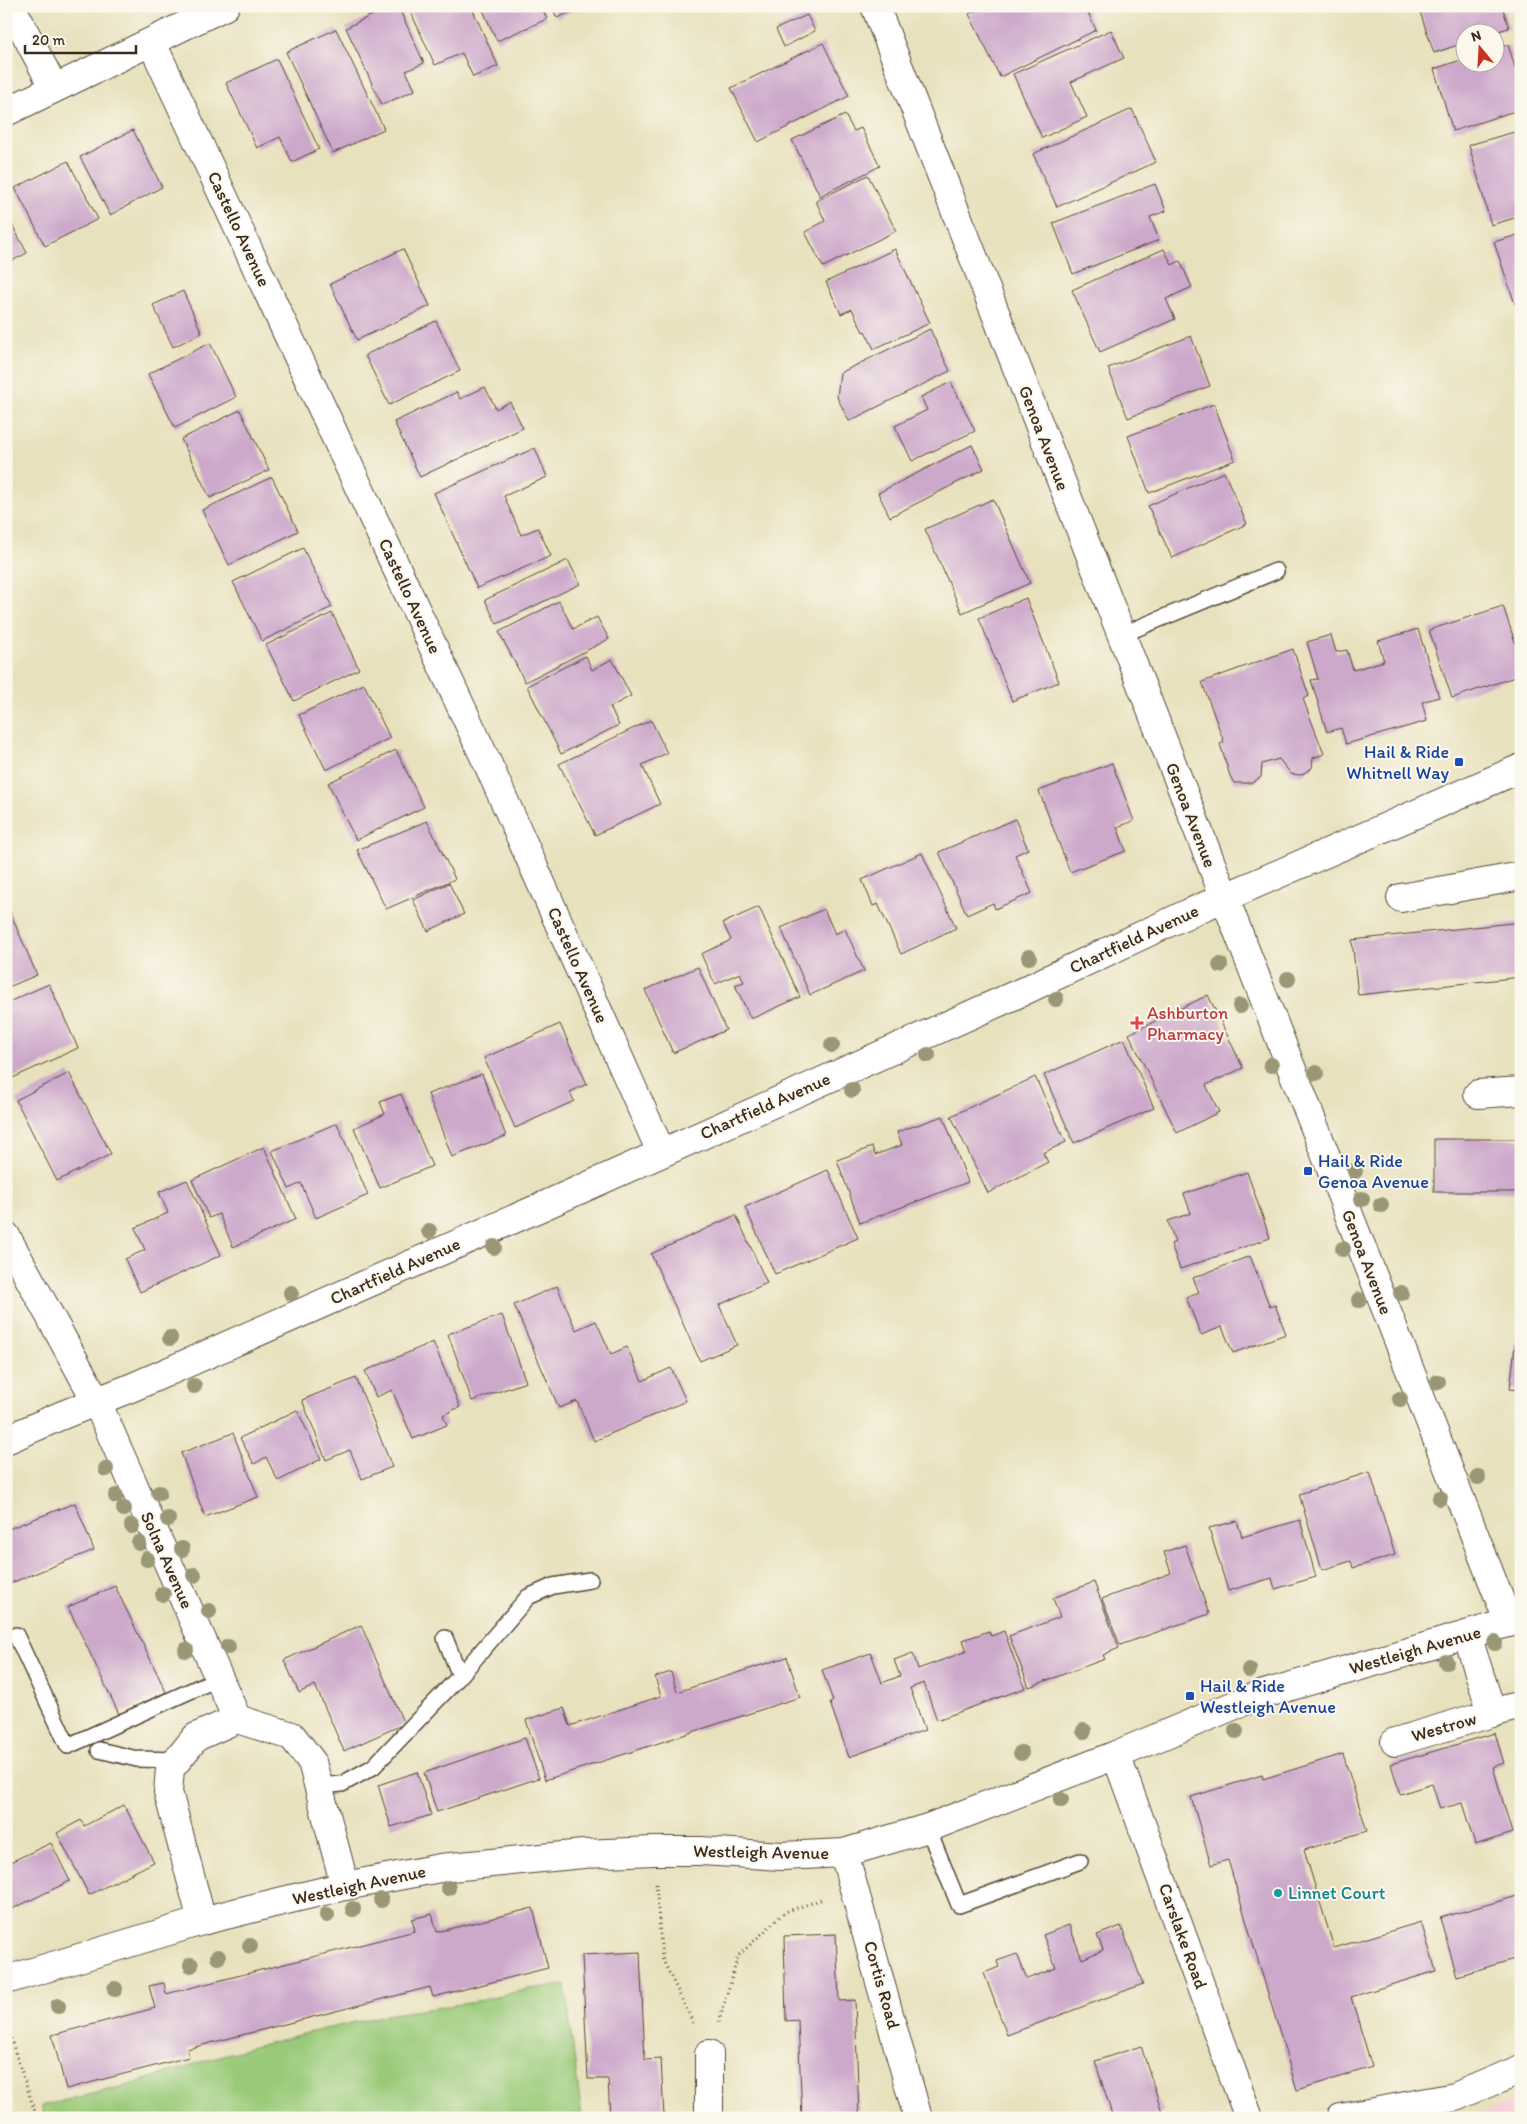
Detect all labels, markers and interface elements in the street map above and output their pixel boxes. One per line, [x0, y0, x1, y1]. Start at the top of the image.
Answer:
scale bar [25, 22, 136, 54]
north arrow [1454, 22, 1504, 72]
text: N [1469, 27, 1483, 46]
text: 20 m [32, 31, 66, 49]
street label: Castello Avenue [203, 168, 275, 290]
street label: Genoa Avenue [1014, 382, 1074, 494]
street label: Castello Avenue [374, 535, 446, 657]
place label: Hail & Ride Whitnell Way [1346, 741, 1449, 784]
marker: Hail & Ride Whitnell Way [1453, 756, 1465, 768]
street label: Genoa Avenue [1161, 759, 1221, 871]
street label: Chartfield Avenue [1066, 899, 1202, 979]
street label: Castello Avenue [543, 904, 613, 1026]
place label: Ashburton Pharmacy [1147, 1002, 1228, 1045]
marker: Ashburton Pharmacy [1131, 1017, 1143, 1029]
street label: Chartfield Avenue [697, 1067, 833, 1145]
place label: Hail & Ride Genoa Avenue [1318, 1150, 1429, 1193]
marker: Hail & Ride Genoa Avenue [1302, 1165, 1314, 1177]
street label: Genoa Avenue [1337, 1206, 1397, 1318]
street label: Chartfield Avenue [327, 1232, 463, 1310]
street label: Solna Avenue [136, 1508, 198, 1612]
street label: Westleigh Avenue [1347, 1621, 1483, 1679]
place label: Hail & Ride Westleigh Avenue [1200, 1675, 1336, 1718]
marker: Hail & Ride Westleigh Avenue [1184, 1690, 1196, 1702]
street label: Westrow [1409, 1707, 1479, 1747]
street label: Westleigh Avenue [693, 1840, 829, 1864]
street label: Westleigh Avenue [290, 1860, 428, 1910]
street label: Carslake Road [1154, 1880, 1212, 1992]
place label: Linnet Court [1288, 1882, 1386, 1904]
marker: Linnet Court [1272, 1887, 1284, 1899]
street label: Cortis Road [859, 1938, 905, 2032]

